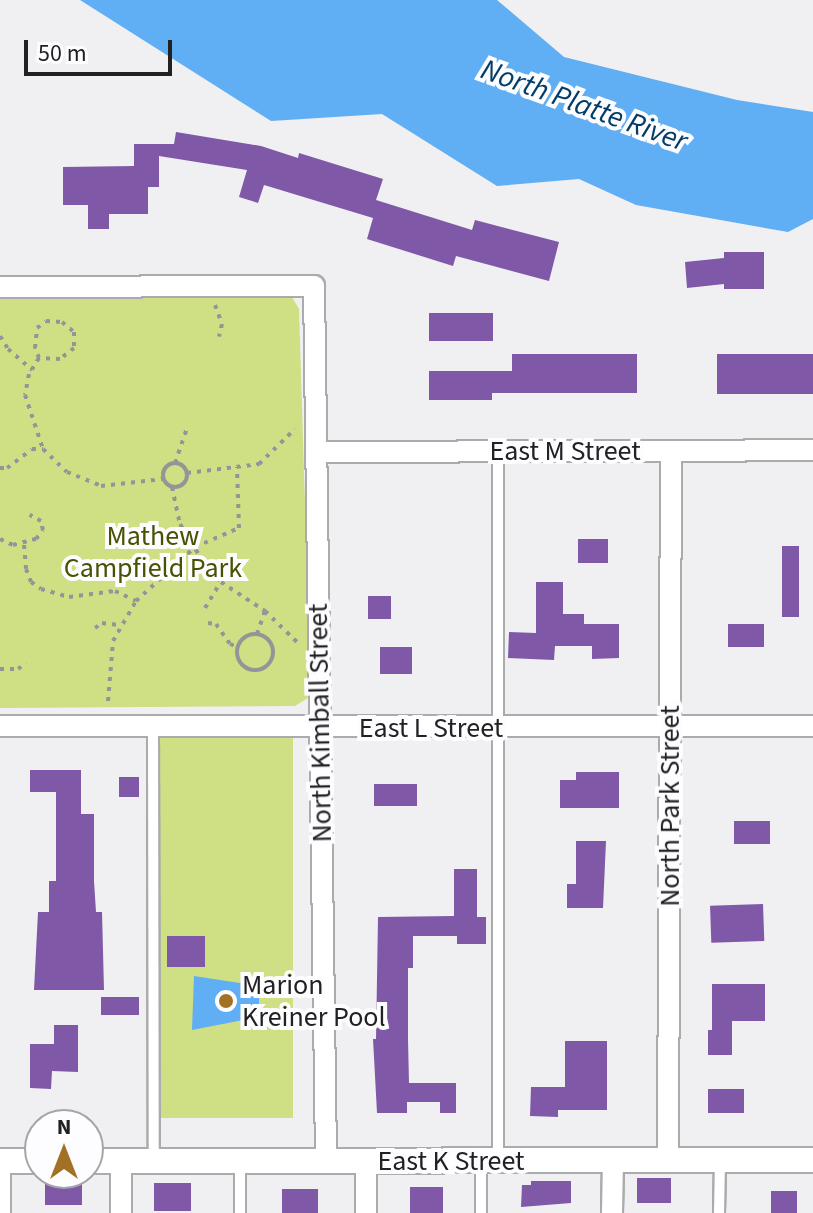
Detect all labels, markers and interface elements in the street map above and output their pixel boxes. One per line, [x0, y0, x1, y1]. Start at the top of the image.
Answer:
scale bar [28, 24, 176, 74]
text: 50 m [38, 36, 87, 71]
water label: North Platte River [476, 52, 692, 160]
street label: East M Street [489, 434, 641, 468]
park label: Mathew Campfield Park [64, 519, 242, 585]
street label: North Kimball Street [301, 603, 339, 843]
street label: North Park Street [653, 705, 687, 907]
street label: East L Street [359, 711, 503, 745]
place label: Marion Kreiner Pool [242, 968, 386, 1034]
marker: Marion Kreiner Pool [217, 992, 235, 1010]
north arrow [24, 1109, 104, 1189]
text: N [57, 1111, 71, 1143]
street label: East K Street [377, 1144, 525, 1178]

